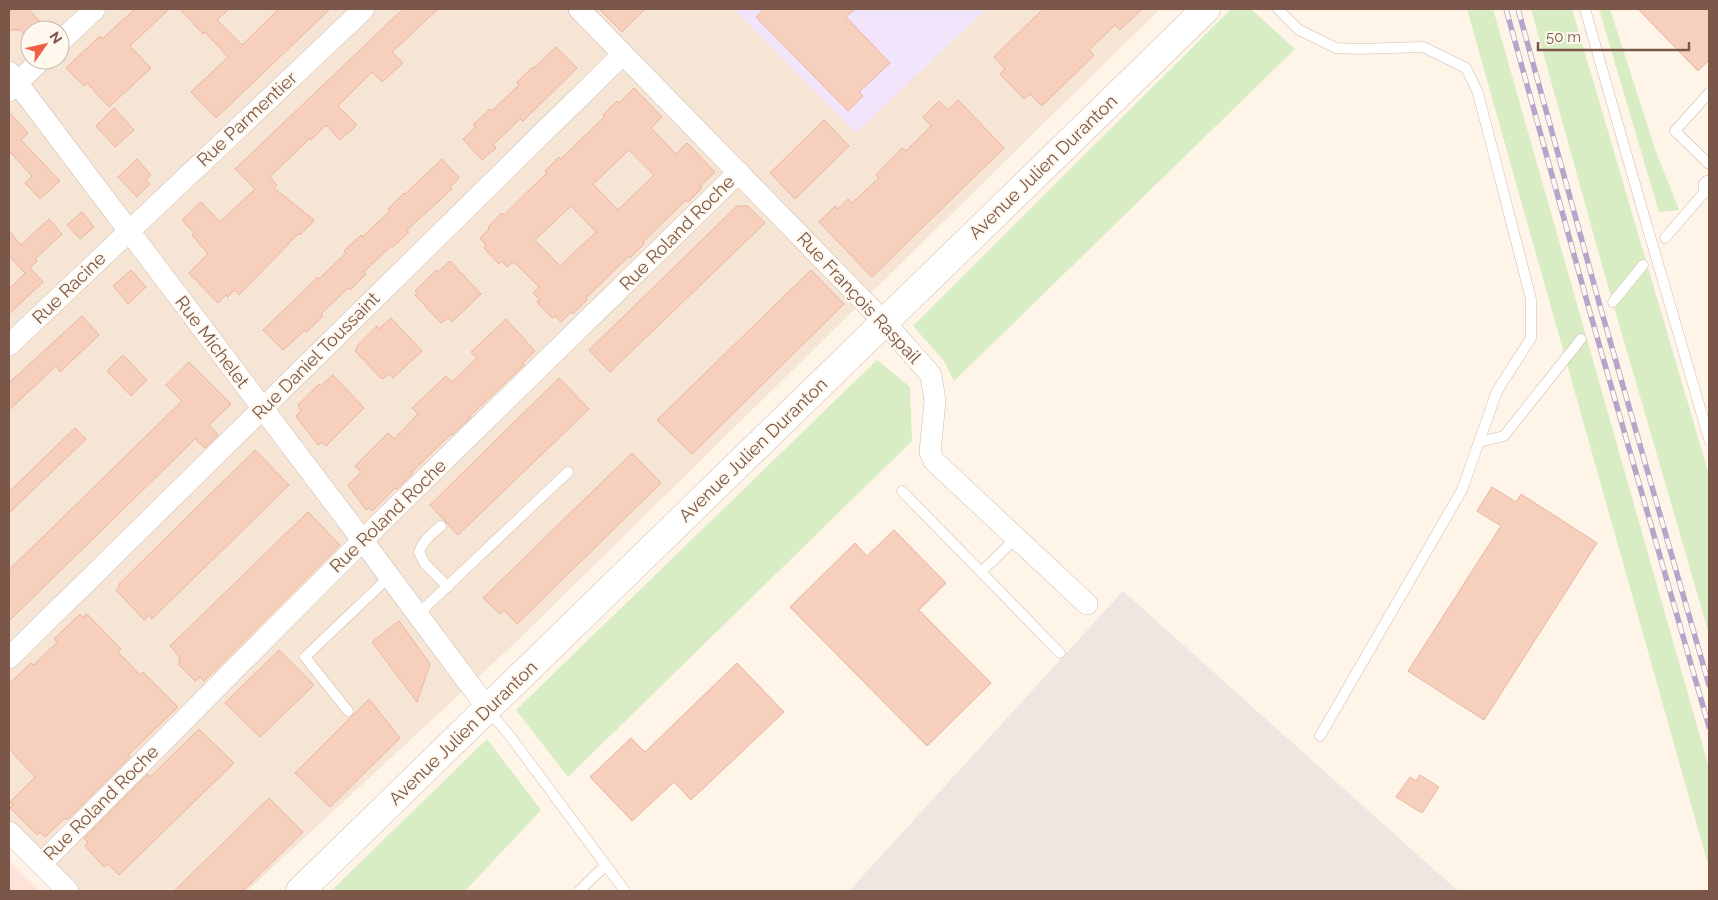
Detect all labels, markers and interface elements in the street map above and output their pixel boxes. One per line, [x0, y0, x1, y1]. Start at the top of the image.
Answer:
north arrow [20, 20, 70, 70]
scale bar [1538, 20, 1689, 52]
text: 50 m [1546, 28, 1581, 46]
text: N [46, 29, 65, 47]
street label: Rue Parmentier [192, 66, 301, 170]
street label: Avenue Julien Duranton [964, 90, 1121, 243]
street label: Rue Roland Roche [615, 171, 739, 294]
street label: Rue François Raspail [793, 228, 926, 368]
street label: Rue Racine [28, 247, 110, 328]
street label: Rue Daniel Toussaint [248, 288, 384, 424]
street label: Rue Michelet [171, 292, 254, 392]
street label: Avenue Julien Duranton [674, 373, 831, 526]
street label: Rue Roland Roche [325, 454, 451, 577]
street label: Avenue Julien Duranton [384, 656, 541, 809]
street label: Rue Roland Roche [39, 741, 163, 864]

